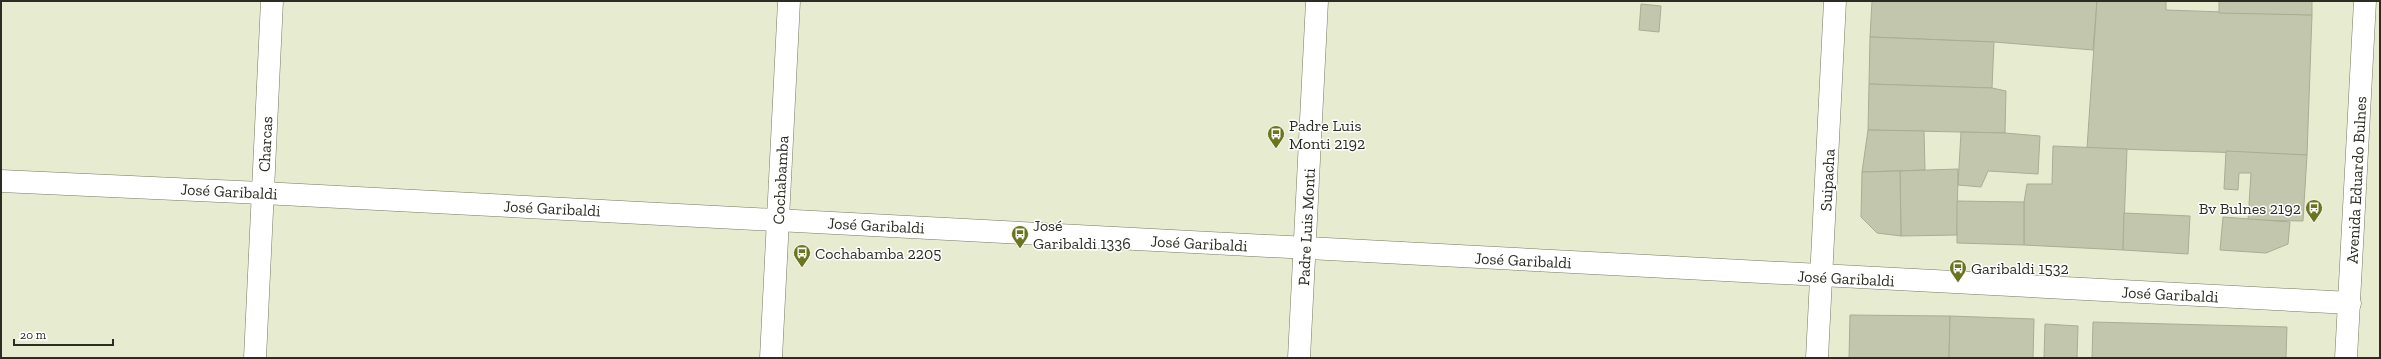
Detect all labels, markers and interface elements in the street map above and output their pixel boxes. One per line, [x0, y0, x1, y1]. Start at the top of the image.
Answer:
street label: Avenida Eduardo Bulnes [2343, 96, 2370, 264]
street label: Charcas [255, 116, 276, 172]
place label: Padre Luis Monti 2192 [1289, 116, 1365, 153]
bus stop icon: Padre Luis Monti 2192 [1266, 124, 1286, 149]
street label: Cochabamba [769, 135, 792, 225]
street label: Suipacha [1816, 148, 1839, 212]
street label: Padre Luis Monti [1294, 167, 1319, 286]
street label: José Garibaldi [180, 179, 278, 204]
street label: José Garibaldi [503, 196, 601, 221]
bus stop icon: Bv Bulnes 2192 [2304, 198, 2324, 223]
place label: Bv Bulnes 2192 [2199, 199, 2301, 218]
street label: José Garibaldi [827, 213, 925, 238]
place label: José Garibaldi 1336 [1033, 216, 1131, 253]
bus stop icon: José Garibaldi 1336 [1010, 224, 1030, 249]
street label: José Garibaldi [1150, 231, 1248, 256]
bus stop icon: Cochabamba 2205 [792, 243, 812, 268]
place label: Cochabamba 2205 [815, 244, 942, 263]
street label: José Garibaldi [1474, 248, 1572, 273]
bus stop icon: Garibaldi 1532 [1948, 258, 1968, 283]
place label: Garibaldi 1532 [1971, 259, 2069, 278]
street label: José Garibaldi [1797, 266, 1895, 291]
street label: José Garibaldi [2121, 282, 2219, 307]
scale bar [14, 321, 113, 347]
text: 20 m [20, 328, 47, 342]

